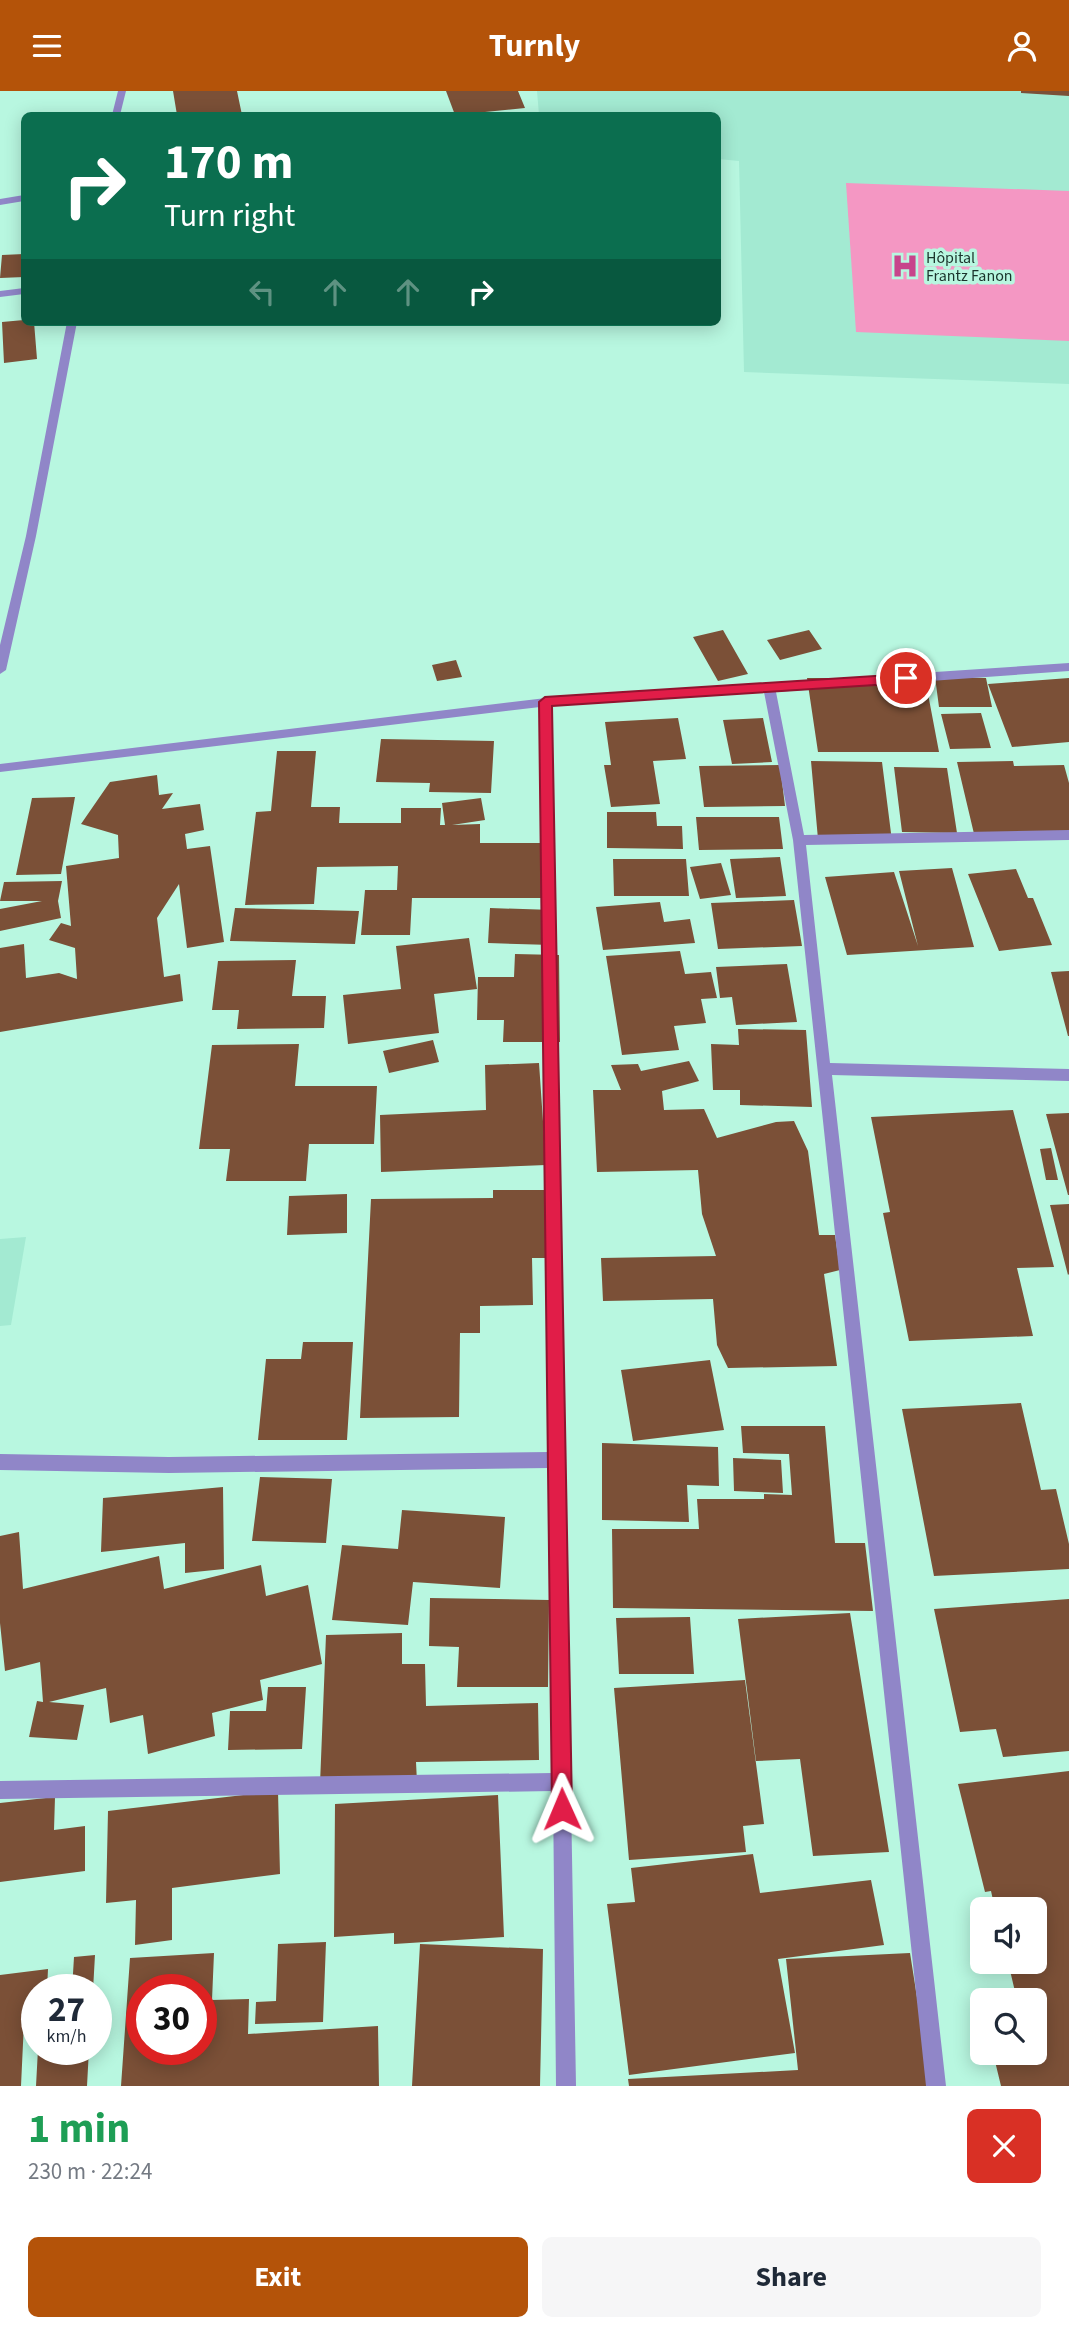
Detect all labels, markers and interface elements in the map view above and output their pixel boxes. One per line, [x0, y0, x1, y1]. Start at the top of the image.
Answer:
text: Turnly [489, 23, 580, 69]
icon: menu [28, 27, 66, 65]
icon: person [1003, 27, 1041, 65]
text: 170 m [164, 128, 293, 198]
icon: right [49, 140, 140, 231]
text: Turn right [164, 193, 295, 239]
place label: Hôpital Frantz Fanon [926, 247, 1013, 287]
hospital icon: Hôpital Frantz Fanon [890, 251, 920, 281]
icon: left [243, 273, 281, 311]
icon: ahead [316, 273, 354, 311]
icon: ahead [389, 273, 427, 311]
icon: right [462, 273, 500, 311]
pin [876, 648, 936, 708]
icon: arrive [887, 659, 925, 697]
position arrow [525, 1772, 599, 1846]
map controls [970, 1897, 1047, 2065]
button: sound [970, 1897, 1047, 1974]
speed limit sign: 30 [126, 1974, 217, 2065]
text: 27 [48, 1985, 85, 2035]
button: search [970, 1988, 1047, 2065]
text: km/h [47, 2024, 86, 2049]
text: 1 min [28, 2099, 130, 2159]
button: close [967, 2109, 1041, 2183]
text: 230 m · 22:24 [28, 2155, 152, 2188]
button: Exit [28, 2237, 528, 2317]
button: Share [542, 2237, 1041, 2317]

